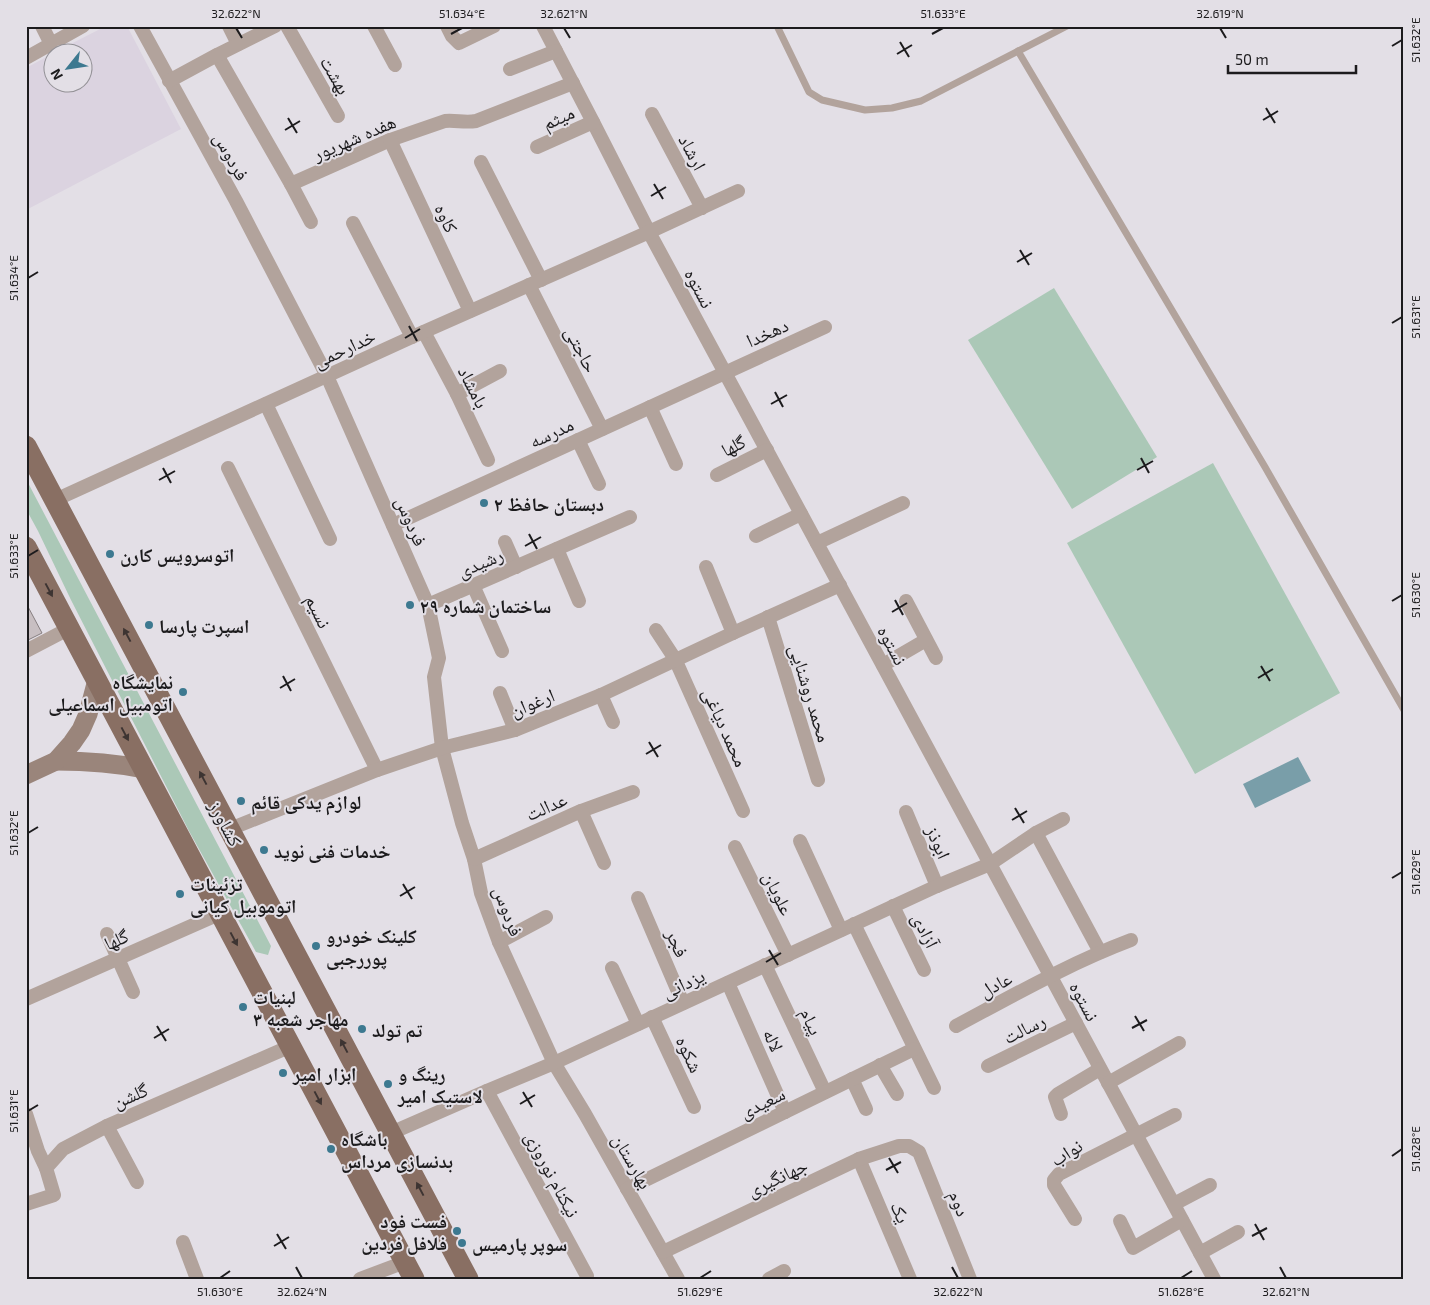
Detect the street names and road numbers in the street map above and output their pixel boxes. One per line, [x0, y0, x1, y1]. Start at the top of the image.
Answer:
street label: بهشت [315, 52, 356, 99]
street label: میثم [539, 100, 578, 136]
street label: هفده شهریور [308, 109, 399, 166]
street label: فردوس [209, 128, 255, 185]
street label: ارشاد [673, 130, 712, 174]
street label: کاوه [429, 200, 464, 237]
street label: نستوه [679, 264, 720, 312]
street label: دهخدا [742, 313, 792, 351]
street label: حاجتی [560, 322, 603, 376]
street label: خدارحمی [309, 324, 379, 373]
street label: بامشاد [453, 362, 494, 412]
street label: مدرسه [525, 412, 577, 453]
street label: گلها [717, 429, 750, 462]
street label: فردوس [390, 493, 433, 550]
street label: رشیدی [454, 542, 507, 583]
street label: نسیم [299, 590, 337, 633]
street label: نستوه [872, 621, 913, 669]
street label: محمد روشنایی [784, 641, 837, 745]
street label: ارغوان [506, 683, 558, 722]
street label: محمد دیاغی [697, 684, 754, 771]
street label: عدالت [522, 787, 571, 825]
street label: کشاورز [203, 795, 248, 851]
street label: ابوذز [920, 821, 956, 862]
street label: علویان [758, 867, 800, 919]
street label: فردوس [488, 883, 529, 940]
street label: آزادی [907, 909, 945, 953]
street label: گلها [100, 923, 132, 955]
street label: فجر [661, 925, 694, 961]
street label: یزدانی [658, 963, 709, 1004]
street label: عادل [975, 966, 1016, 1003]
street label: نستوه [1064, 977, 1105, 1025]
street label: پیام [793, 1004, 828, 1040]
street label: رسالت [999, 1008, 1049, 1049]
street label: لاله [759, 1025, 789, 1055]
street label: شکوه [671, 1032, 708, 1076]
street label: گلشن [109, 1077, 152, 1114]
street label: سعیدی [735, 1081, 789, 1124]
street label: نیکنام نوروزی [518, 1127, 585, 1222]
street label: بهارستان [607, 1129, 658, 1193]
street label: نواب [1046, 1133, 1087, 1171]
street label: جهانگیری [743, 1153, 811, 1202]
street label: دوم [942, 1187, 976, 1221]
street label: یک [886, 1198, 916, 1226]

